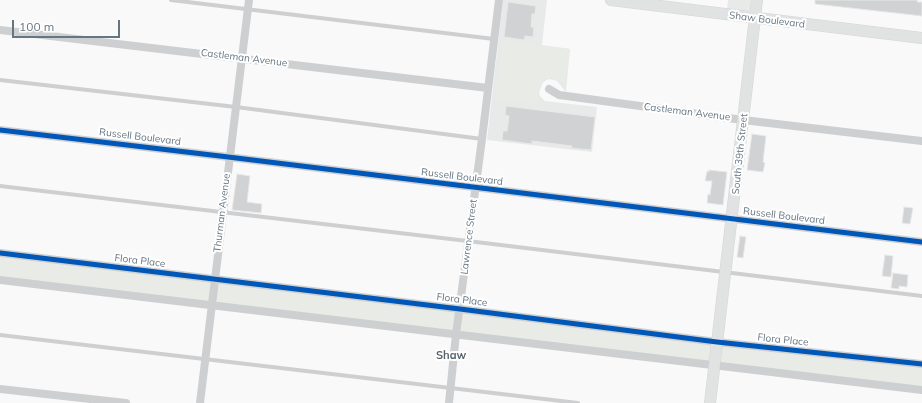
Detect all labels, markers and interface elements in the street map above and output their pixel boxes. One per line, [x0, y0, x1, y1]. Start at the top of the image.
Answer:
street label: Shaw Boulevard [728, 9, 806, 31]
scale bar [14, 12, 122, 38]
text: 100 m [19, 19, 54, 34]
street label: Castleman Avenue [200, 47, 288, 69]
street label: Castleman Avenue [643, 101, 731, 123]
street label: South 39th Street [730, 113, 750, 195]
street label: Russell Boulevard [98, 126, 182, 148]
street label: Russell Boulevard [420, 166, 504, 188]
street label: Thurman Avenue [211, 173, 233, 253]
street label: Lawrence Street [458, 199, 480, 275]
street label: Russell Boulevard [742, 205, 826, 227]
street label: Flora Place [114, 252, 166, 270]
street label: Flora Place [436, 291, 488, 309]
street label: Flora Place [757, 331, 809, 349]
district label: Shaw [436, 349, 466, 363]

